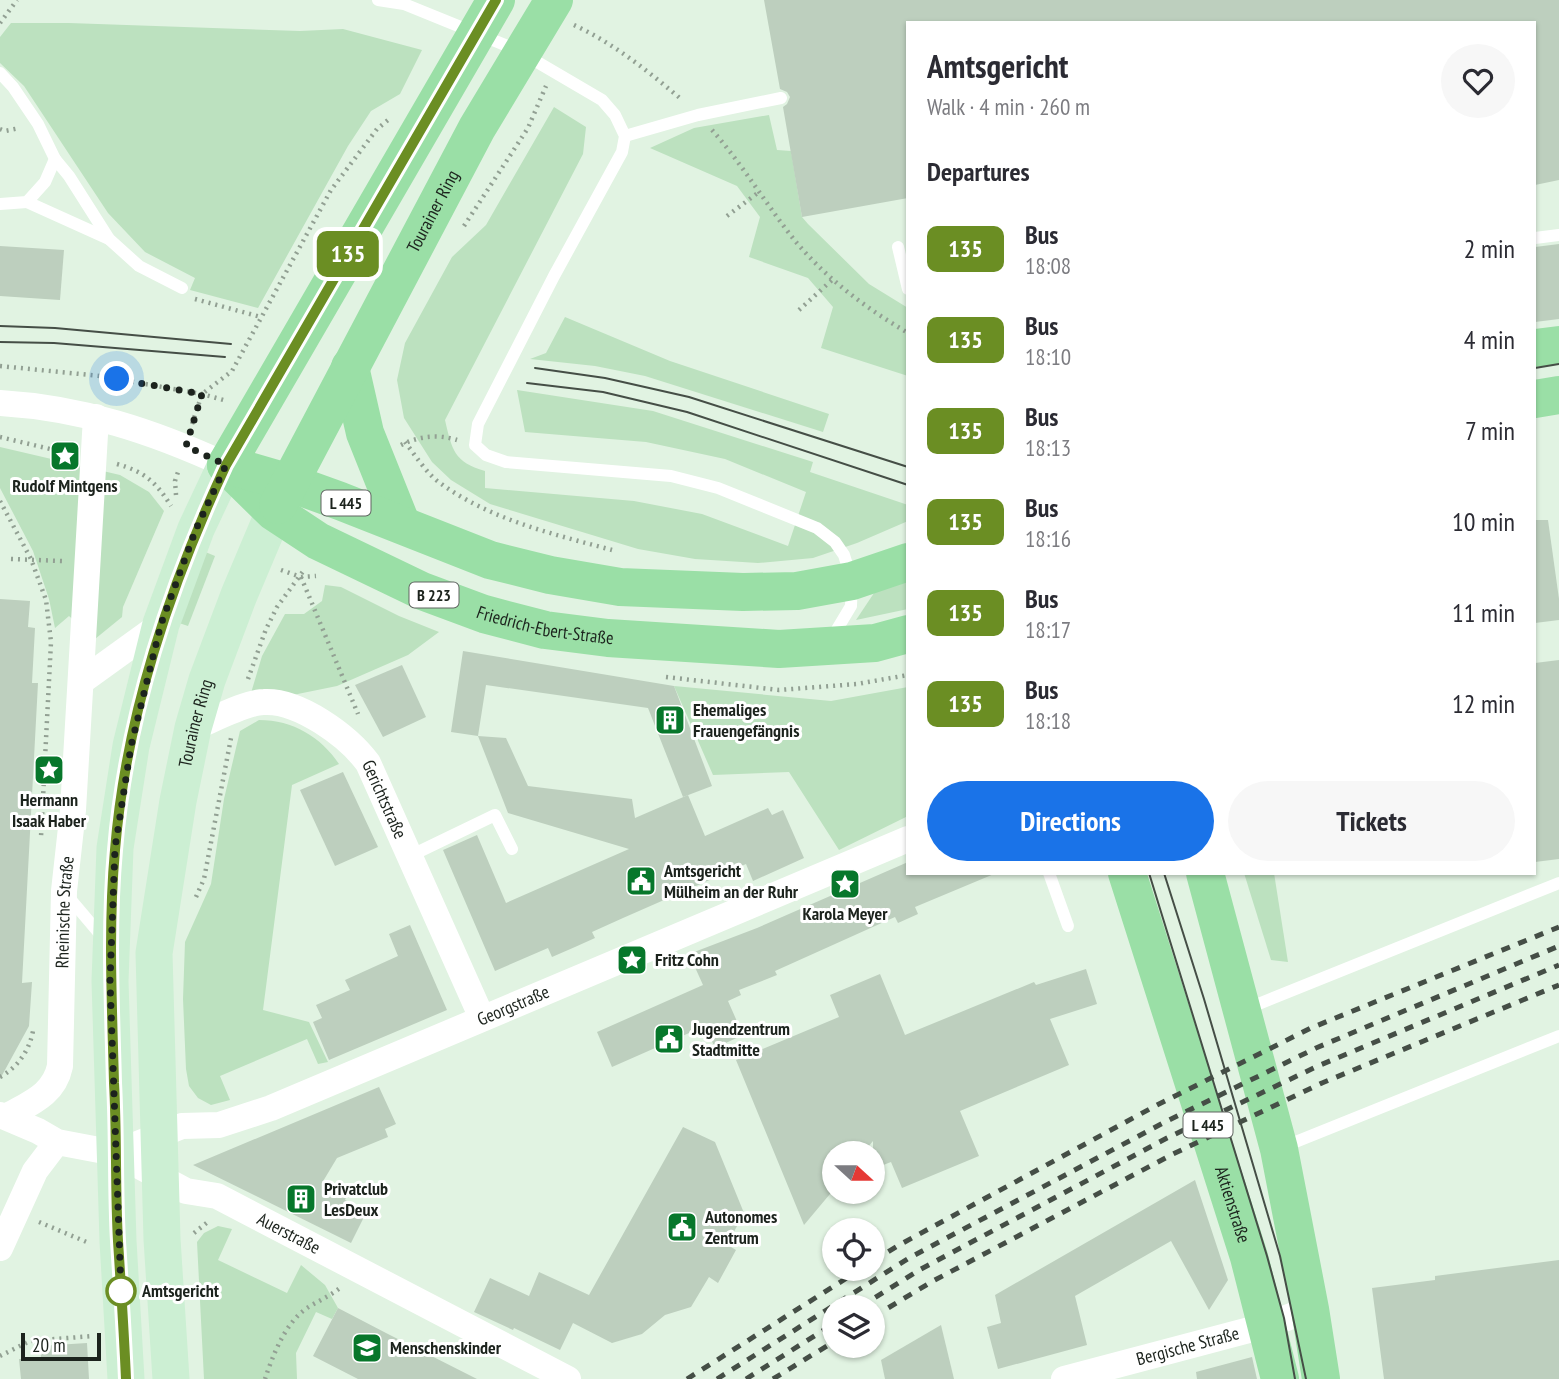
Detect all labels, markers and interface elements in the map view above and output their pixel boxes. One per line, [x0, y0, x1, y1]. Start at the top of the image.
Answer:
text: Amtsgericht [927, 44, 1068, 87]
button: heart [1441, 44, 1515, 118]
text: Walk · 4 min · 260 m [927, 92, 1090, 121]
text: Departures [927, 155, 1030, 188]
street label: Tourainer Ring [401, 166, 464, 256]
text: Bus [1025, 218, 1058, 251]
line badge: 135 [308, 231, 388, 277]
text: 2 min [1464, 232, 1515, 265]
text: 135 [948, 233, 983, 264]
text: 135 [331, 238, 365, 269]
text: 18:08 [1025, 251, 1071, 280]
text: Bus [1025, 309, 1058, 342]
text: 4 min [1464, 323, 1515, 356]
text: 135 [948, 324, 983, 355]
text: 18:10 [1025, 342, 1071, 371]
your location [99, 361, 134, 396]
text: Bus [1025, 400, 1058, 433]
text: 7 min [1465, 414, 1515, 447]
text: 135 [948, 415, 983, 446]
text: 18:13 [1025, 433, 1071, 462]
place icon: Rudolf Mintgens [48, 439, 82, 473]
place label: Rudolf Mintgens [12, 474, 118, 497]
road number: L 445 [322, 490, 370, 516]
text: Bus [1025, 491, 1058, 524]
text: 10 min [1452, 505, 1515, 538]
text: 135 [948, 506, 983, 537]
text: 18:16 [1025, 524, 1071, 553]
road number: B 223 [410, 582, 458, 608]
text: Bus [1025, 582, 1058, 615]
text: 11 min [1452, 596, 1515, 629]
text: 135 [948, 597, 983, 628]
street label: Friedrich-Ebert-Straße [474, 600, 614, 649]
text: 18:17 [1025, 615, 1071, 644]
text: Bus [1025, 673, 1058, 706]
street label: Tourainer Ring [173, 676, 218, 769]
text: 12 min [1452, 687, 1515, 720]
text: 135 [948, 688, 983, 719]
place label: Ehemaliges Frauengefängnis [693, 698, 799, 742]
building icon: Ehemaliges Frauengefängnis [653, 703, 687, 737]
text: 18:18 [1025, 706, 1071, 735]
place icon: Hermann Isaak Haber [32, 753, 66, 787]
street label: Gerichtstraße [357, 756, 412, 842]
button: Directions [927, 781, 1214, 861]
button: Tickets [1228, 781, 1515, 861]
place label: Hermann Isaak Haber [12, 788, 87, 832]
street label: Rheinische Straße [50, 855, 79, 969]
place label: Amtsgericht Mülheim an der Ruhr [663, 859, 799, 903]
public building icon: Amtsgericht Mülheim an der Ruhr [624, 864, 658, 898]
place icon: Karola Meyer [828, 867, 862, 901]
place label: Karola Meyer [803, 902, 888, 925]
place icon: Fritz Cohn [615, 943, 649, 977]
place label: Fritz Cohn [655, 948, 719, 971]
street label: Georgstraße [474, 980, 553, 1031]
place label: Jugendzentrum Stadtmitte [691, 1017, 790, 1061]
public building icon: Jugendzentrum Stadtmitte [652, 1022, 686, 1056]
road number: L 445 [1184, 1112, 1232, 1138]
north arrow [822, 1141, 886, 1204]
map controls [822, 1141, 885, 1358]
street label: Aktienstraße [1210, 1163, 1256, 1246]
place label: Privatclub LesDeux [324, 1177, 388, 1221]
building icon: Privatclub LesDeux [284, 1182, 318, 1216]
place label: Autonomes Zentrum [704, 1205, 777, 1249]
street label: Auerstraße [253, 1207, 324, 1259]
public building icon: Autonomes Zentrum [665, 1210, 699, 1244]
button: locate [822, 1218, 885, 1281]
marker: Amtsgericht [106, 1276, 136, 1306]
place label: Amtsgericht [141, 1279, 220, 1302]
button: layers [822, 1295, 885, 1358]
street label: Bergische Straße [1134, 1321, 1241, 1370]
scale bar [21, 1330, 102, 1362]
school or university icon: Menschenskinder [350, 1331, 384, 1365]
text: 20 m [32, 1333, 66, 1357]
place label: Menschenskinder [390, 1336, 502, 1359]

